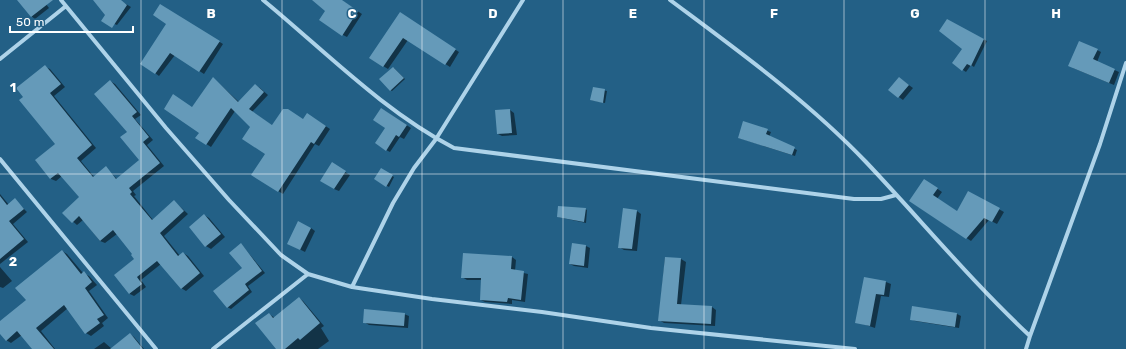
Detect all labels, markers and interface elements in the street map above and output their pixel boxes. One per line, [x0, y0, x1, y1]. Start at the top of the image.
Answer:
text: B [206, 6, 216, 21]
text: C [347, 6, 357, 21]
text: D [488, 6, 498, 21]
text: E [629, 6, 637, 21]
text: F [770, 6, 778, 21]
text: G [910, 6, 920, 21]
text: H [1051, 6, 1061, 21]
scale bar [10, 8, 133, 34]
text: 50 m [16, 15, 44, 29]
text: 1 [10, 80, 16, 95]
text: 2 [9, 254, 17, 269]

